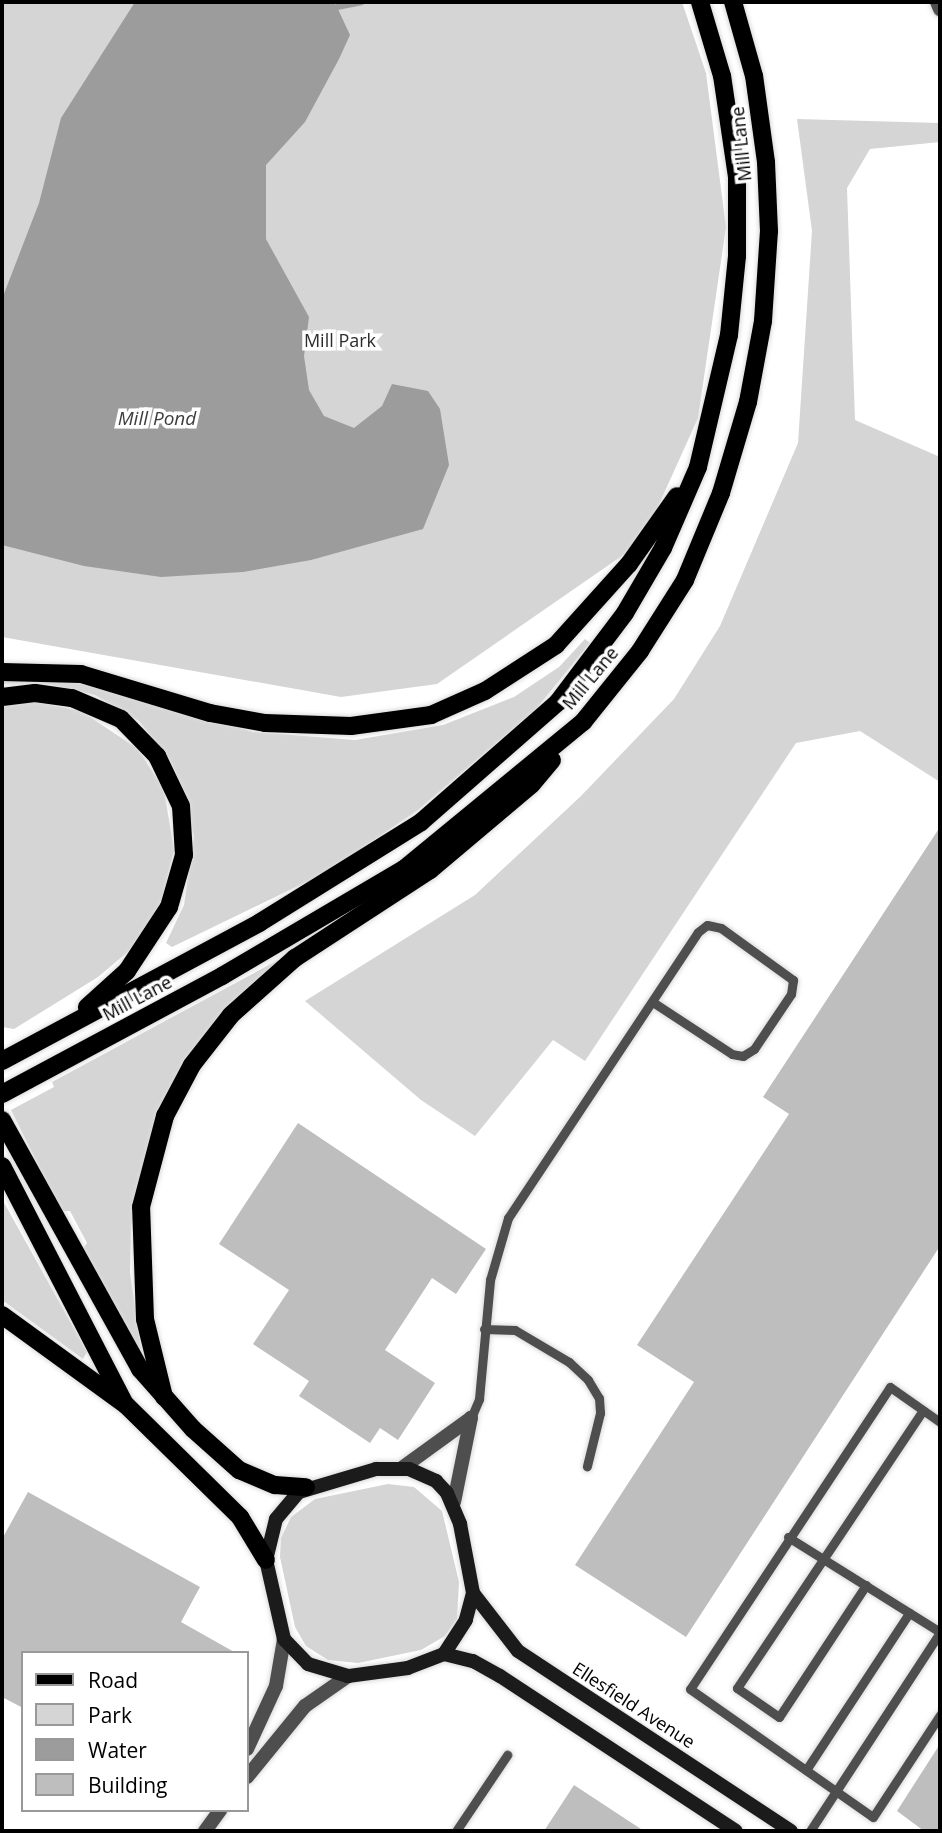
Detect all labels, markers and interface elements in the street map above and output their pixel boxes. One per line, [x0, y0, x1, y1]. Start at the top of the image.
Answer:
street label: Mill Lane [726, 106, 756, 182]
park label: Mill Park [304, 329, 376, 351]
water label: Mill Pond [118, 408, 196, 430]
street label: Mill Lane [558, 642, 622, 714]
street label: Mill Lane [99, 971, 175, 1025]
legend [21, 1651, 248, 1812]
street label: Ellesfield Avenue [569, 1657, 699, 1753]
text: Road [88, 1666, 138, 1694]
text: Park [88, 1701, 132, 1729]
text: Water [88, 1736, 147, 1764]
text: Building [88, 1771, 167, 1799]

